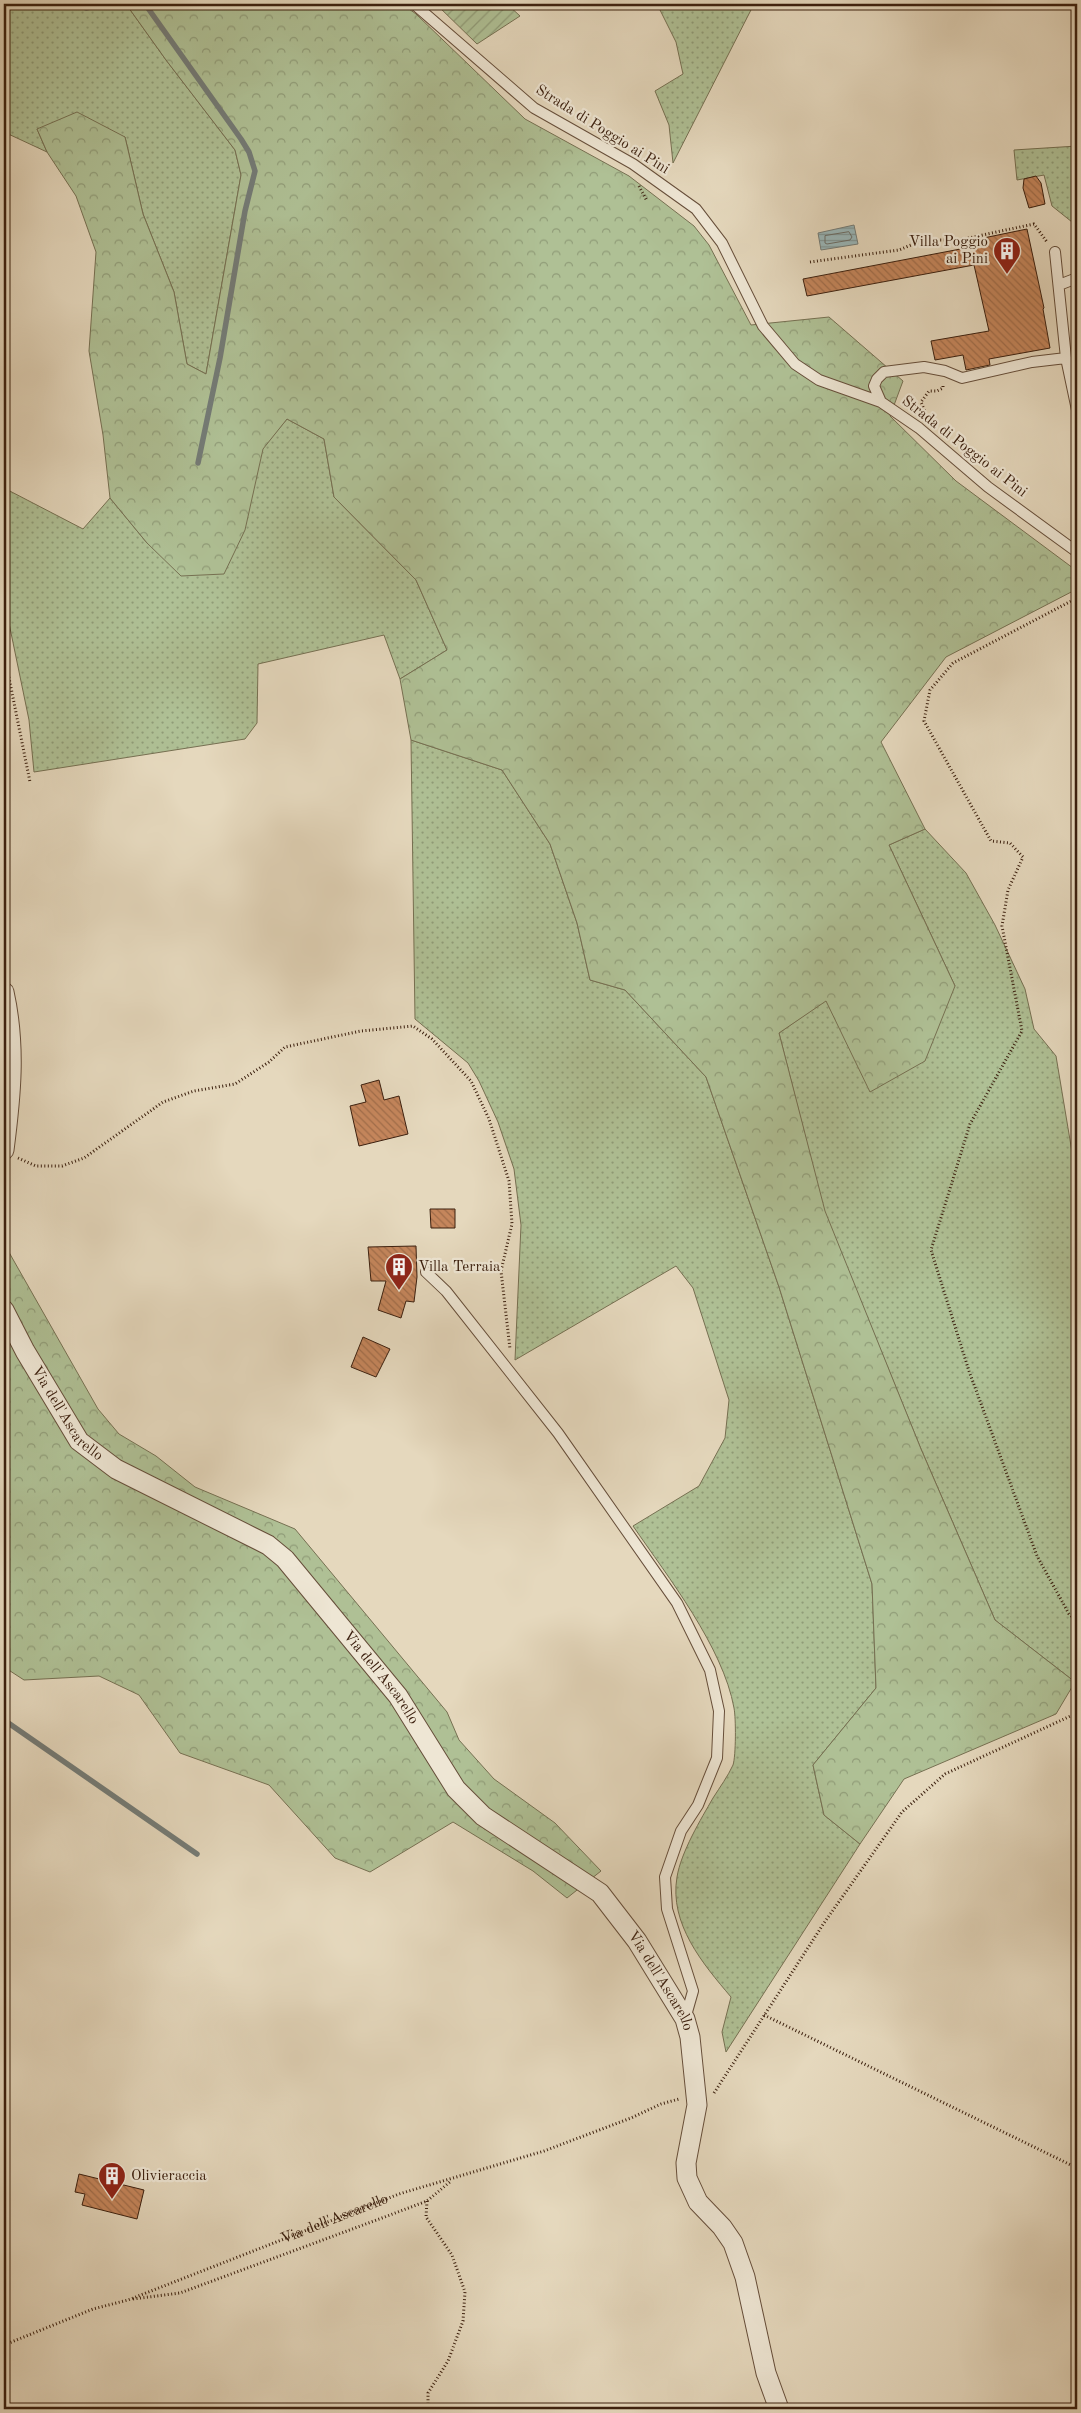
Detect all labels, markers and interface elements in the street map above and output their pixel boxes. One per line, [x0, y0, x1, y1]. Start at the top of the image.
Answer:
street label: Strada di Poggio ai Pini [533, 83, 671, 177]
place label: Villa Poggio ai Pini [909, 235, 988, 267]
building icon: Villa Poggio ai Pini [992, 236, 1022, 275]
street label: Strada di Poggio ai Pini [899, 394, 1029, 500]
building icon: Villa Terraia [384, 1252, 414, 1291]
place label: Villa Terraia [418, 1260, 501, 1275]
street label: Via dell'Ascarello [28, 1364, 106, 1464]
street label: Via dell'Ascarello [340, 1628, 421, 1727]
street label: Via dell'Ascarello [625, 1928, 695, 2032]
building icon: Olivieraccia [97, 2161, 127, 2200]
place label: Olivieraccia [131, 2169, 207, 2184]
street label: Via dell'Ascarello [279, 2191, 390, 2247]

